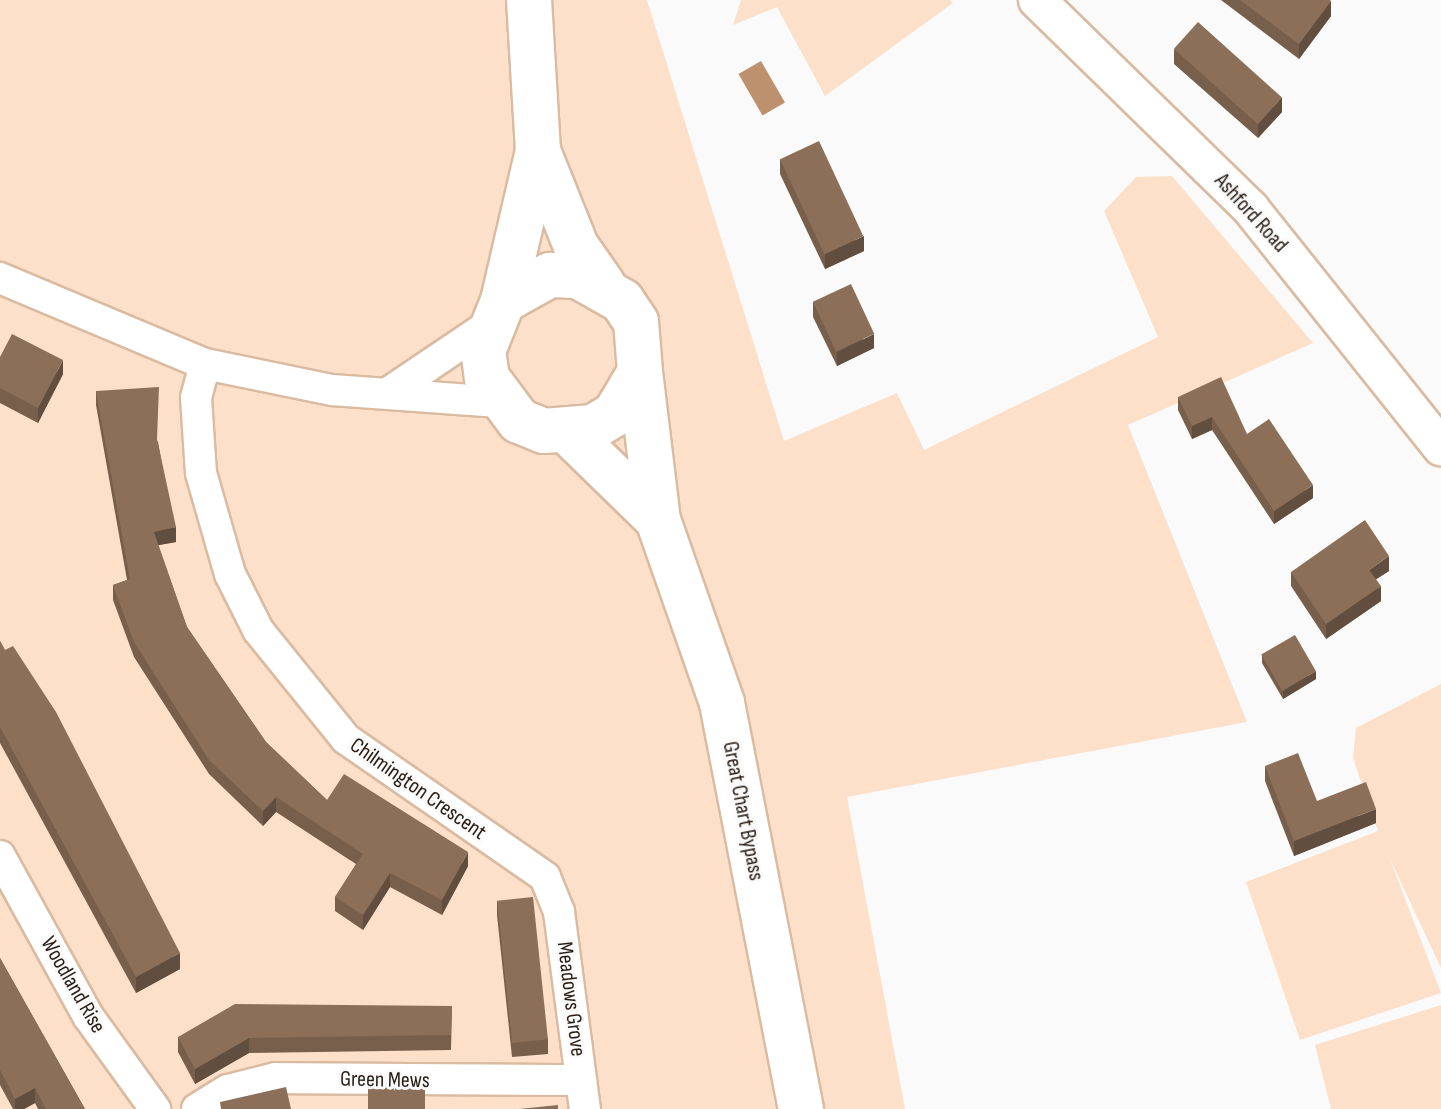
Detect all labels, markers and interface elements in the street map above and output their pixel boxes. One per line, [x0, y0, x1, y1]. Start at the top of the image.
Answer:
street label: Ashford Road [1209, 168, 1293, 258]
street label: Chilmington Crescent [345, 732, 491, 846]
street label: Great Chart Bypass [717, 739, 769, 883]
street label: Woodland Rise [35, 932, 111, 1038]
street label: Meadows Grove [551, 940, 591, 1058]
street label: Green Mews [340, 1066, 430, 1094]

